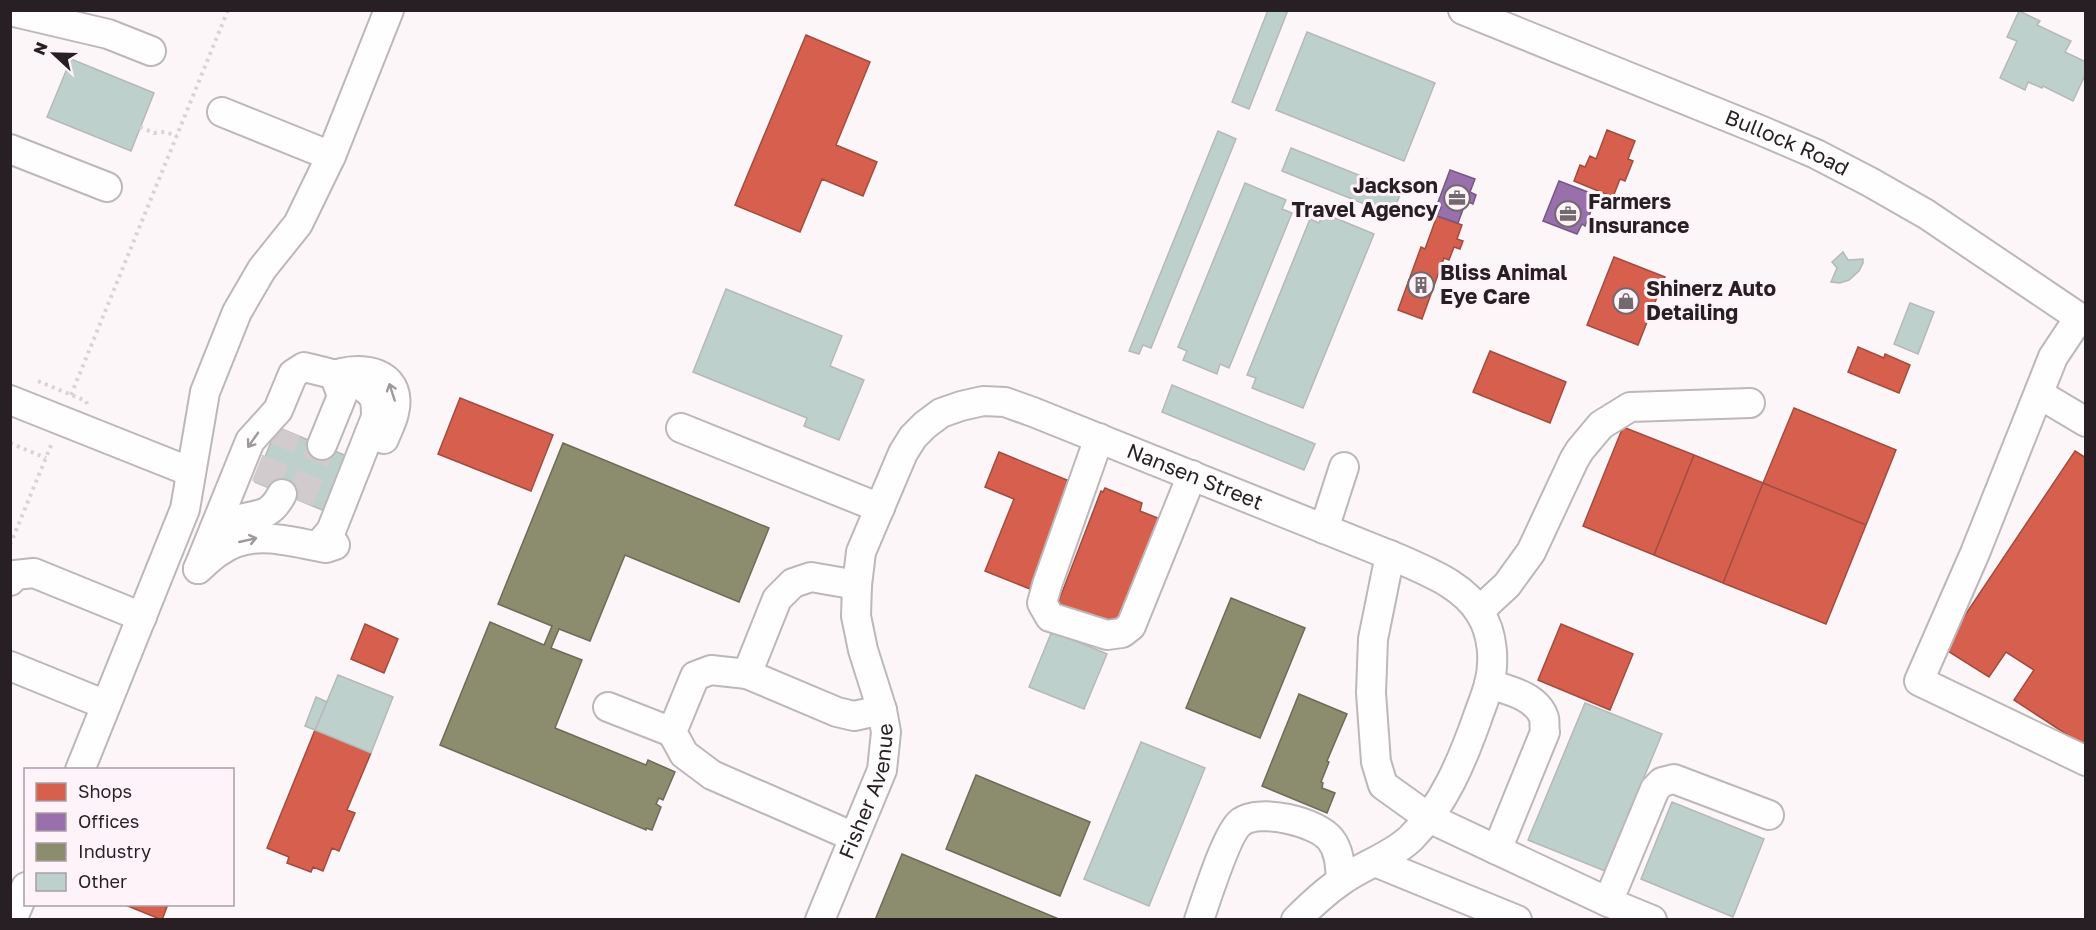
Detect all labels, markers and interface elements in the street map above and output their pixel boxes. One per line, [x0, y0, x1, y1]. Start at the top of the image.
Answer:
north arrow [24, 24, 84, 84]
text: N [29, 39, 52, 58]
street label: Bullock Road [1721, 103, 1854, 181]
place label: Jackson Travel Agency [1292, 172, 1438, 222]
office icon: Jackson Travel Agency [1442, 183, 1472, 213]
place label: Farmers Insurance [1588, 188, 1689, 238]
office icon: Farmers Insurance [1553, 199, 1583, 229]
place label: Bliss Animal Eye Care [1440, 259, 1567, 309]
building icon: Bliss Animal Eye Care [1406, 270, 1436, 300]
place label: Shinerz Auto Detailing [1646, 275, 1776, 325]
shop icon: Shinerz Auto Detailing [1611, 286, 1641, 316]
one-way arrow [386, 382, 397, 401]
one-way arrow [247, 431, 259, 447]
street label: Nansen Street [1123, 437, 1267, 515]
one-way arrow [238, 534, 257, 545]
street label: Fisher Avenue [833, 722, 898, 863]
legend [24, 768, 234, 906]
text: Shops [78, 780, 132, 802]
text: Offices [78, 810, 139, 832]
text: Industry [78, 840, 151, 862]
text: Other [78, 870, 127, 892]

